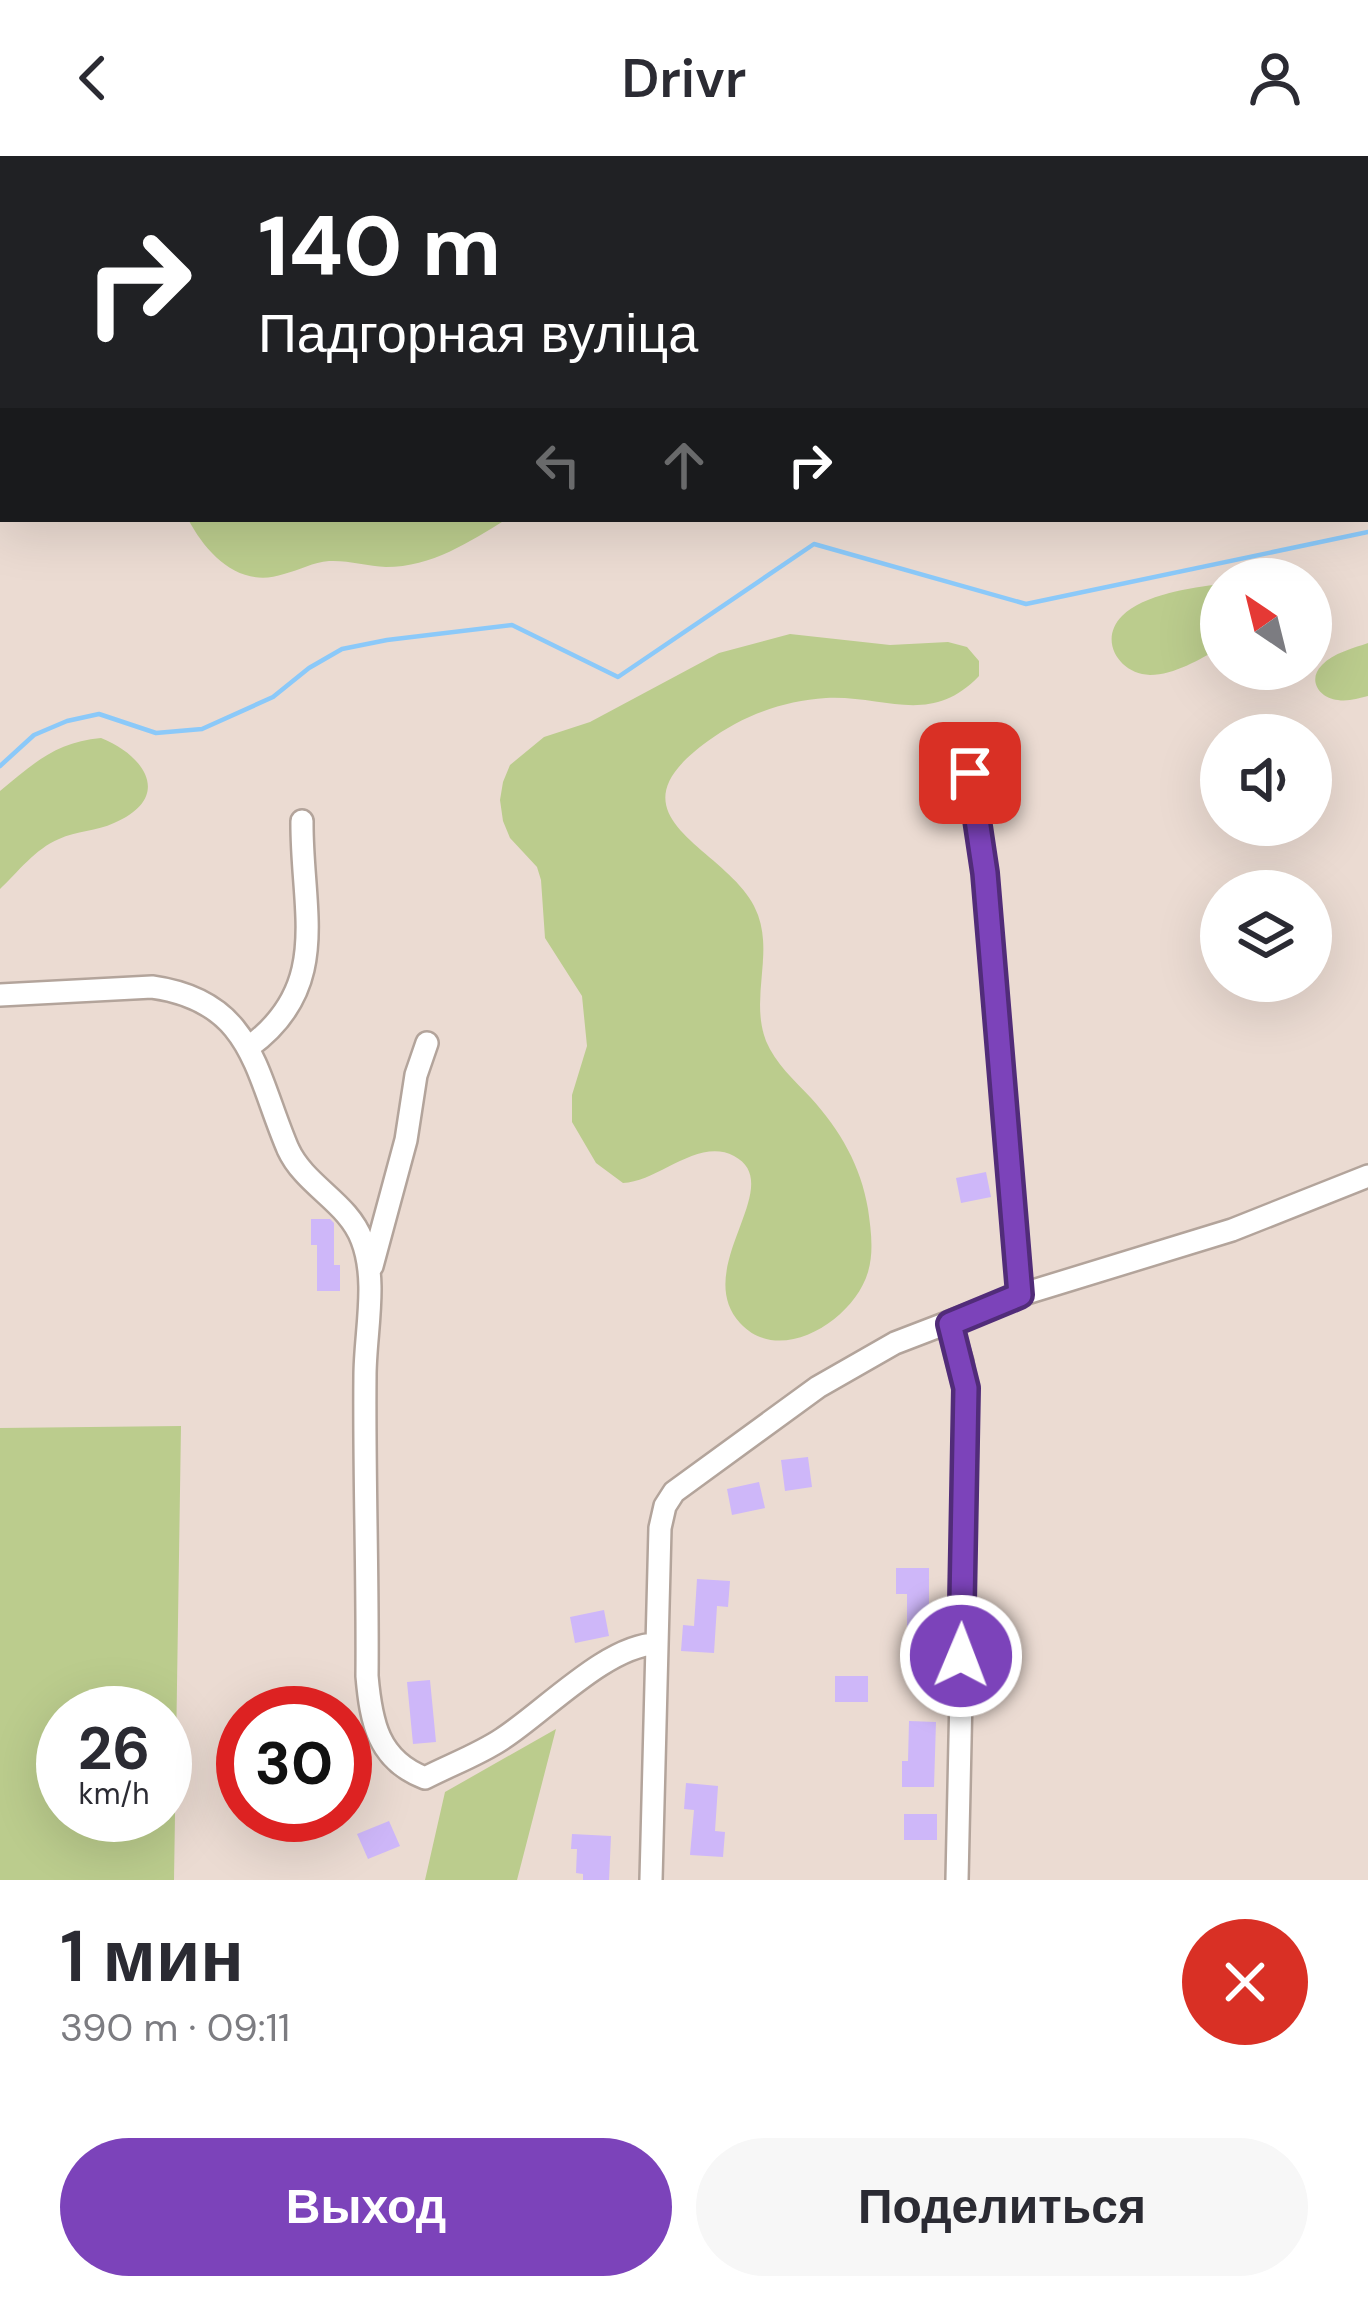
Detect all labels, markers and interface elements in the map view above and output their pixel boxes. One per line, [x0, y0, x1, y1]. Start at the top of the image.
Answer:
text: Drivr [622, 43, 746, 114]
icon: back [60, 45, 126, 111]
icon: person [1242, 45, 1308, 111]
text: 140 m [258, 192, 501, 301]
icon: right [60, 204, 216, 360]
text: Падгорная вуліца [258, 298, 698, 369]
icon: left [525, 432, 591, 498]
icon: ahead [651, 432, 717, 498]
icon: right [777, 432, 843, 498]
north arrow [1200, 558, 1332, 690]
map controls [1200, 558, 1332, 1002]
button: sound [1200, 714, 1332, 846]
pin [919, 722, 1021, 824]
icon: arrive [937, 740, 1003, 806]
button: layers [1200, 870, 1332, 1002]
position arrow [898, 1593, 1024, 1719]
speed limit sign: 30 [216, 1686, 372, 1842]
text: 26 [78, 1709, 150, 1788]
text: km/h [79, 1774, 149, 1813]
text: 1 мин [60, 1910, 244, 2003]
button: close [1182, 1919, 1308, 2045]
text: 390 m · 09:11 [60, 2002, 290, 2053]
button: Выход [60, 2138, 672, 2276]
button: Поделиться [696, 2138, 1308, 2276]

